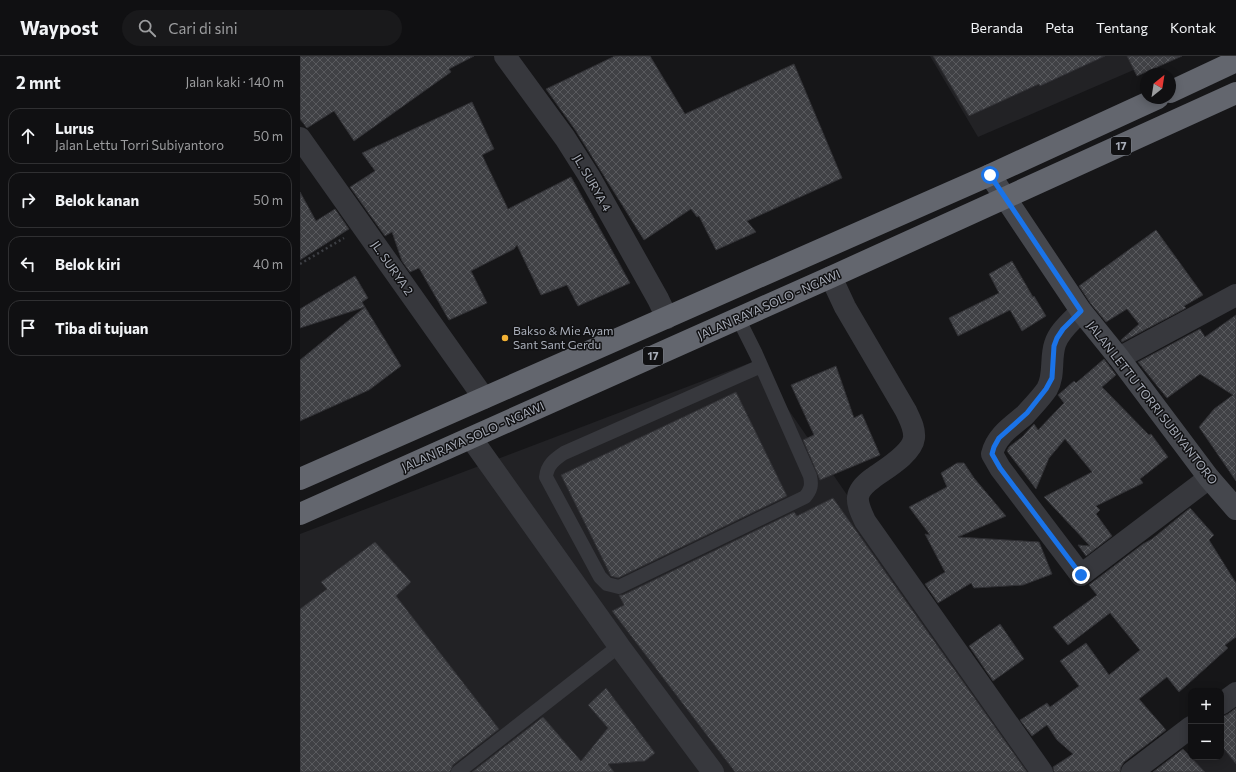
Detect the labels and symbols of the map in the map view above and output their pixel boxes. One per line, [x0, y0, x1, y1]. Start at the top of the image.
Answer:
north arrow [1140, 68, 1176, 104]
road number: 17 [1111, 137, 1131, 155]
street label: JL. SURYA 4 [570, 151, 615, 214]
route start [981, 166, 999, 184]
street label: JL. SURYA 2 [368, 238, 417, 298]
street label: JALAN RAYA SOLO - NGAWI [695, 266, 843, 343]
street label: JALAN LETTU TORRI SUBIYANTORO [1084, 318, 1221, 488]
place label: Bakso & Mie Ayam Sant Sant Gerdu [513, 323, 613, 351]
marker: Bakso & Mie Ayam Sant Sant Gerdu [500, 333, 510, 343]
road number: 17 [643, 347, 663, 365]
street label: JALAN RAYA SOLO - NGAWI [399, 398, 547, 475]
route end [1072, 566, 1090, 584]

